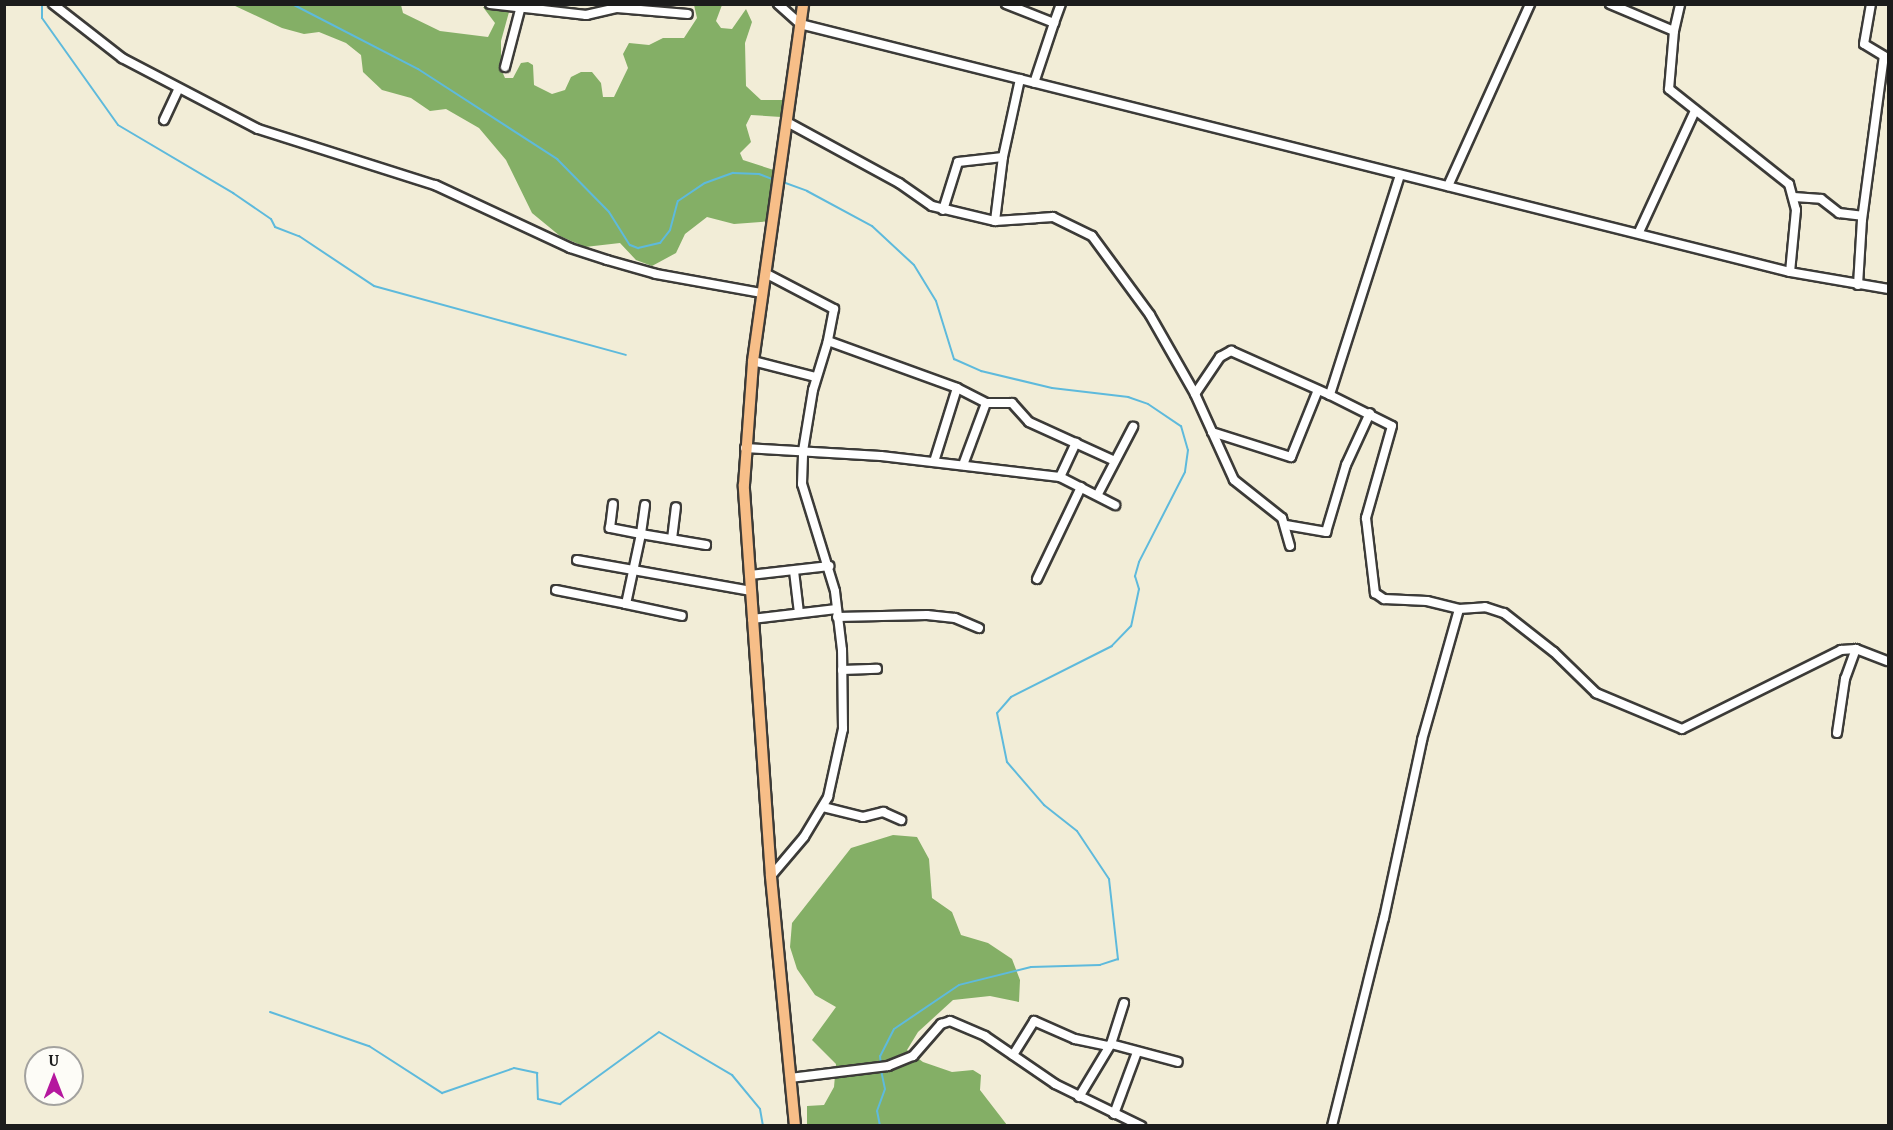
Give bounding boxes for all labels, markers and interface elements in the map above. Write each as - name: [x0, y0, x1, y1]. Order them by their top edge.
- north arrow: [24, 1046, 84, 1106]
- text: U: [49, 1048, 59, 1072]

